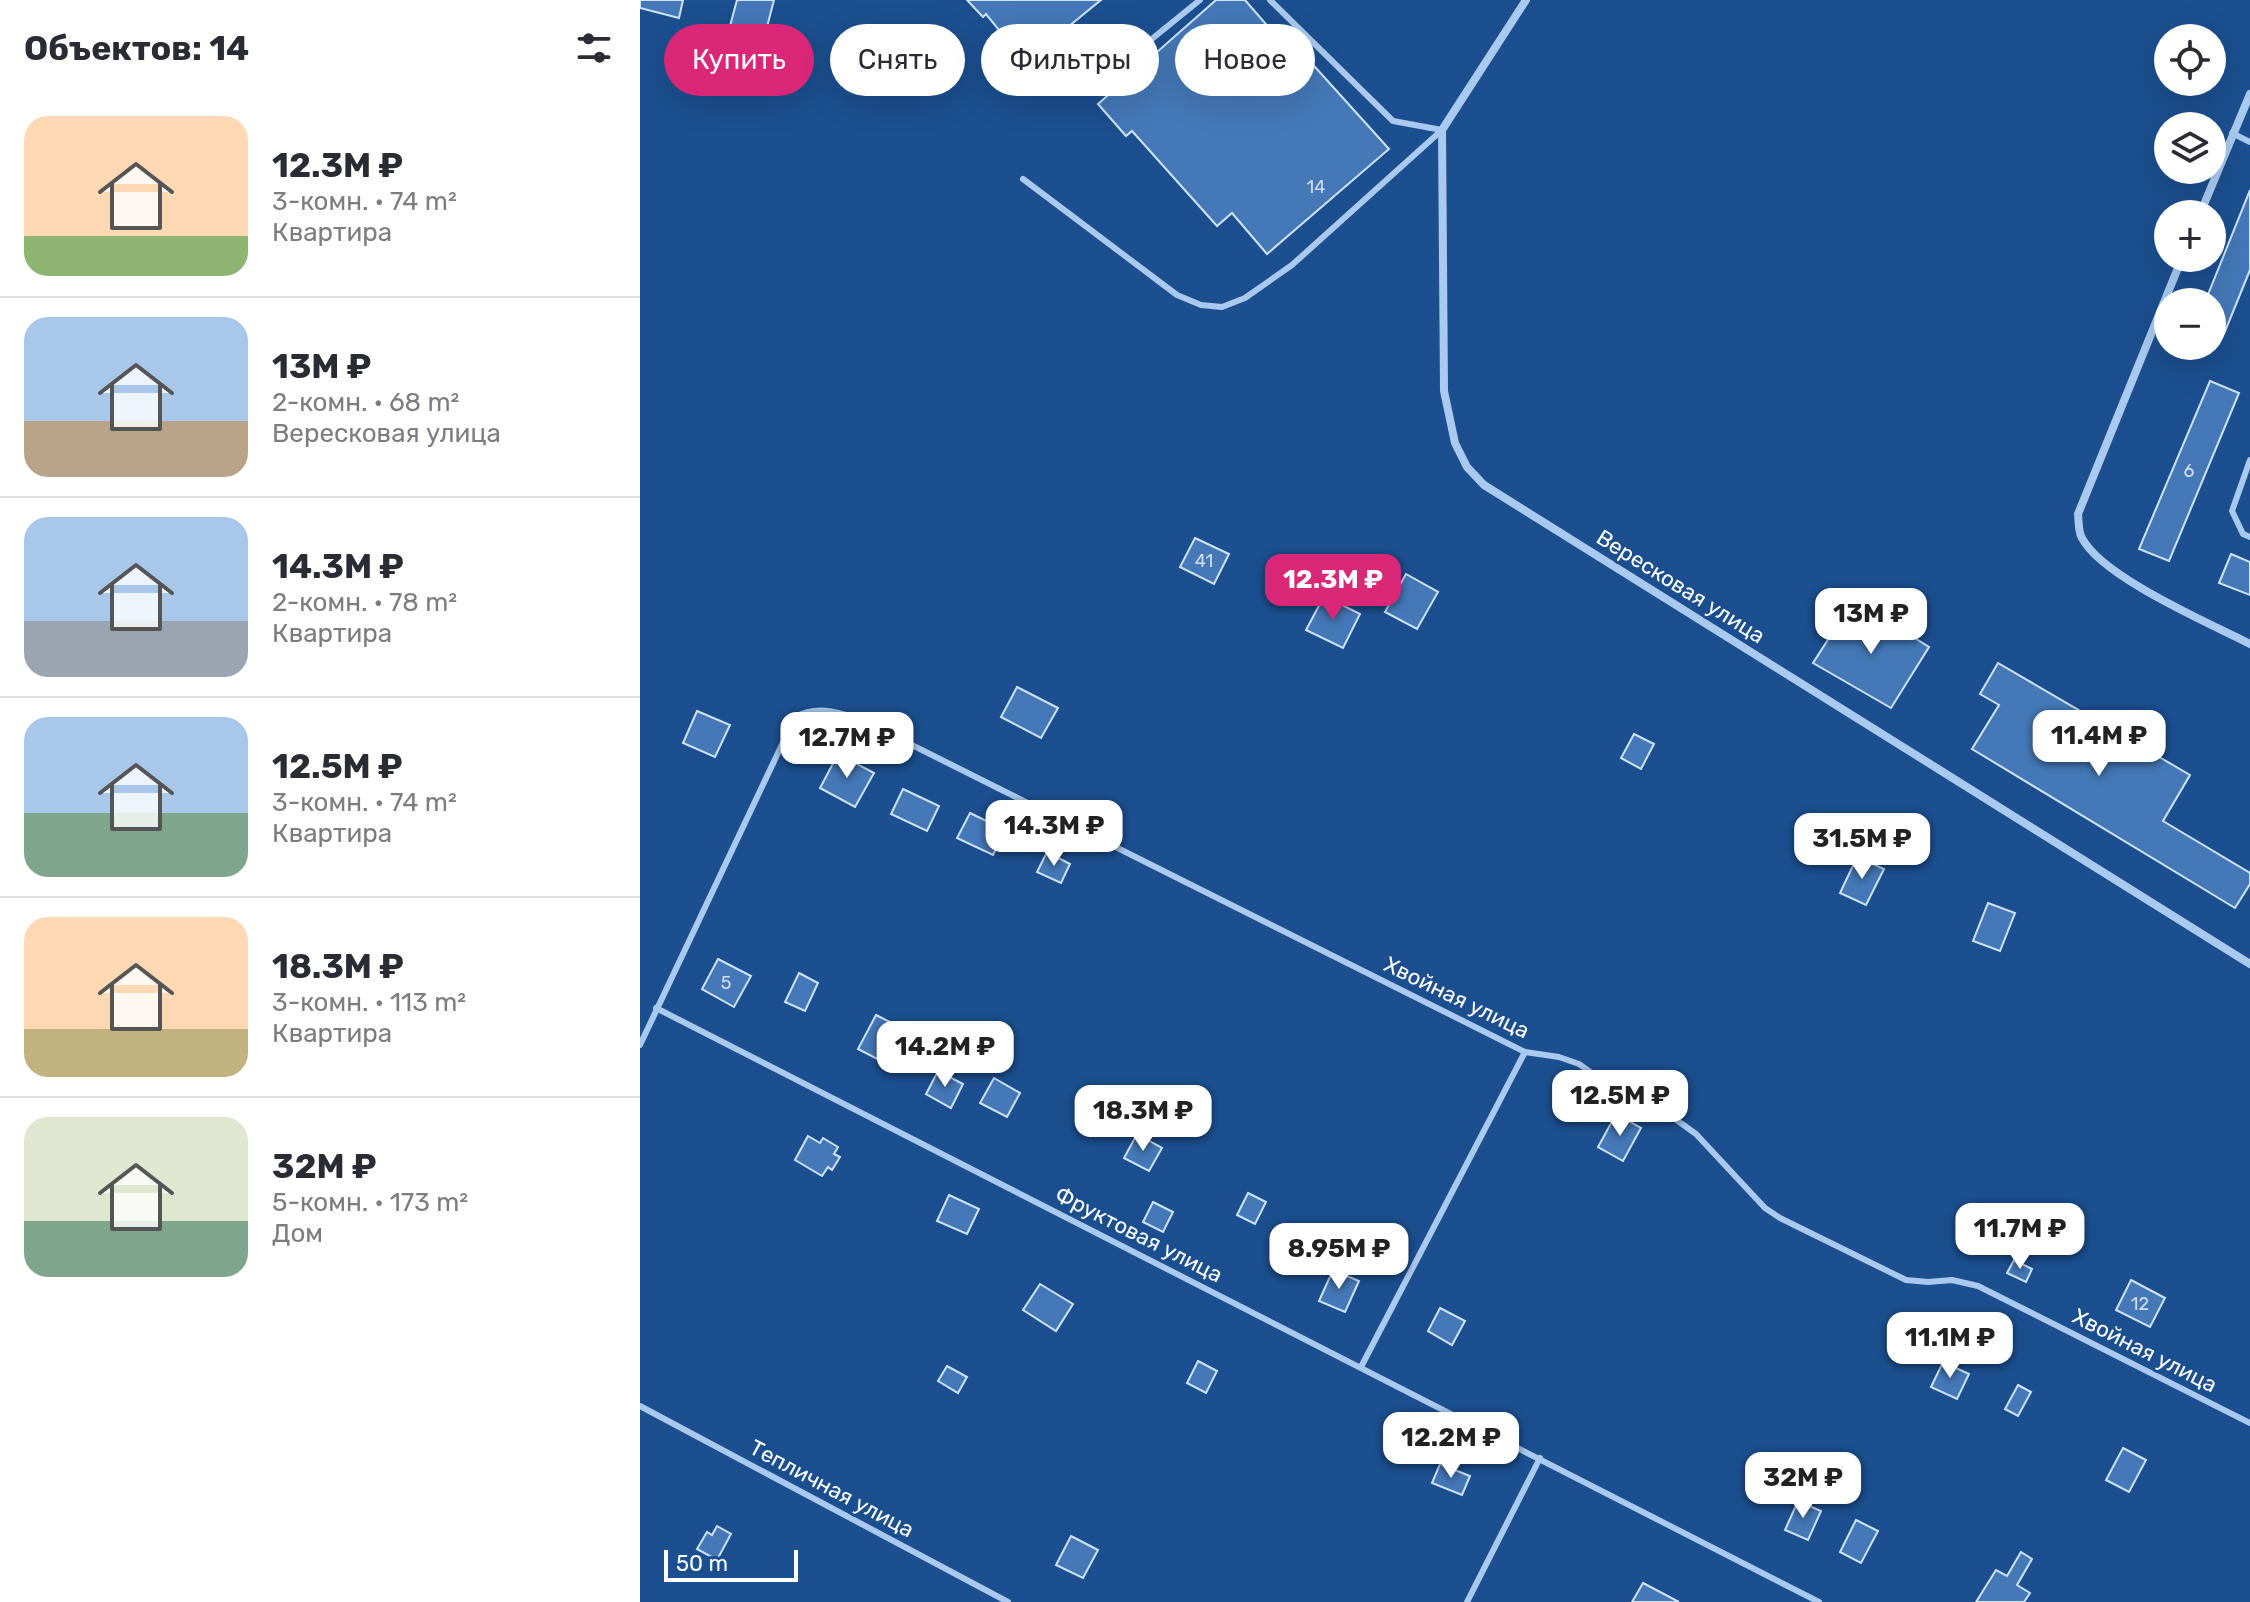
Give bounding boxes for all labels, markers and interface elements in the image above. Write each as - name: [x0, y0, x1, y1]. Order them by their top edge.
- chip: Купить: [664, 24, 814, 96]
- chip: Снять: [830, 24, 965, 96]
- chip: Фильтры: [981, 24, 1159, 96]
- chip: Новое: [1175, 24, 1315, 96]
- map controls: [2154, 24, 2226, 360]
- button: locate: [2154, 24, 2226, 96]
- icon: filters: [572, 26, 616, 70]
- text: Объектов: 14: [24, 28, 249, 69]
- button: layers: [2154, 112, 2226, 184]
- text: 12.3M ₽: [272, 145, 403, 186]
- icon: home: [88, 148, 184, 244]
- house number: 14: [1307, 176, 1325, 198]
- text: 3-комн. · 74 m²: [272, 186, 457, 217]
- button: +: [2154, 200, 2226, 272]
- text: Квартира: [272, 217, 392, 248]
- button: −: [2154, 288, 2226, 360]
- text: 13M ₽: [272, 346, 371, 387]
- icon: home: [88, 349, 184, 445]
- text: 2-комн. · 68 m²: [272, 387, 459, 418]
- text: Вересковая улица: [272, 418, 501, 449]
- house number: 6: [2184, 460, 2195, 482]
- street label: Вересковая улица: [1591, 524, 1770, 649]
- text: 14.3M ₽: [272, 546, 404, 587]
- icon: home: [88, 549, 184, 645]
- house number: 41: [1195, 550, 1213, 572]
- pin: 12.3M ₽: [1259, 554, 1407, 622]
- text: 12.3M ₽: [1283, 564, 1383, 595]
- text: 2-комн. · 78 m²: [272, 587, 457, 618]
- pin: 13M ₽: [1815, 588, 1927, 656]
- text: 13M ₽: [1833, 598, 1909, 629]
- text: Квартира: [272, 618, 392, 649]
- pin: 11.4M ₽: [2025, 710, 2173, 778]
- pin: 12.7M ₽: [773, 712, 921, 780]
- text: 11.4M ₽: [2051, 720, 2147, 751]
- text: 12.7M ₽: [798, 722, 896, 753]
- text: 12.5M ₽: [272, 746, 403, 787]
- icon: home: [88, 749, 184, 845]
- text: 3-комн. · 74 m²: [272, 787, 457, 818]
- pin: 14.3M ₽: [980, 800, 1128, 868]
- text: 14.3M ₽: [1004, 810, 1104, 841]
- pin: 31.5M ₽: [1788, 813, 1936, 881]
- text: Квартира: [272, 818, 392, 849]
- text: 31.5M ₽: [1812, 823, 1912, 854]
- text: 18.3M ₽: [272, 946, 404, 987]
- icon: home: [88, 949, 184, 1045]
- street label: Хвойная улица: [1380, 951, 1534, 1044]
- house number: 5: [721, 972, 731, 994]
- text: 3-комн. · 113 m²: [272, 987, 466, 1018]
- text: Квартира: [272, 1018, 392, 1049]
- pin: 14.2M ₽: [871, 1021, 1019, 1089]
- text: 14.2M ₽: [895, 1031, 995, 1062]
- pin: 12.5M ₽: [1546, 1070, 1694, 1138]
- text: 12.5M ₽: [1570, 1080, 1670, 1111]
- pin: 18.3M ₽: [1069, 1085, 1217, 1153]
- text: 18.3M ₽: [1093, 1095, 1193, 1126]
- text: 32M ₽: [272, 1146, 376, 1187]
- icon: home: [88, 1149, 184, 1245]
- street label: Фруктовая улица: [1050, 1181, 1227, 1288]
- text: 5-комн. · 173 m²: [272, 1187, 468, 1218]
- pin: 11.7M ₽: [1946, 1203, 2094, 1271]
- text: 11.7M ₽: [1973, 1213, 2067, 1244]
- text: Дом: [272, 1218, 323, 1249]
- pin: 8.95M ₽: [1265, 1223, 1413, 1291]
- text: 8.95M ₽: [1287, 1233, 1391, 1264]
- house number: 12: [2131, 1293, 2149, 1315]
- street label: Хвойная улица: [2068, 1302, 2222, 1398]
- pin: 11.1M ₽: [1876, 1312, 2024, 1380]
- text: 11.1M ₽: [1905, 1322, 1995, 1353]
- pin: 12.2M ₽: [1377, 1412, 1525, 1480]
- text: 12.2M ₽: [1401, 1422, 1501, 1453]
- street label: Тепличная улица: [745, 1434, 919, 1543]
- pin: 32M ₽: [1747, 1452, 1859, 1520]
- text: 32M ₽: [1763, 1462, 1843, 1493]
- scale bar: [664, 1546, 798, 1582]
- text: 50 m: [676, 1550, 728, 1577]

